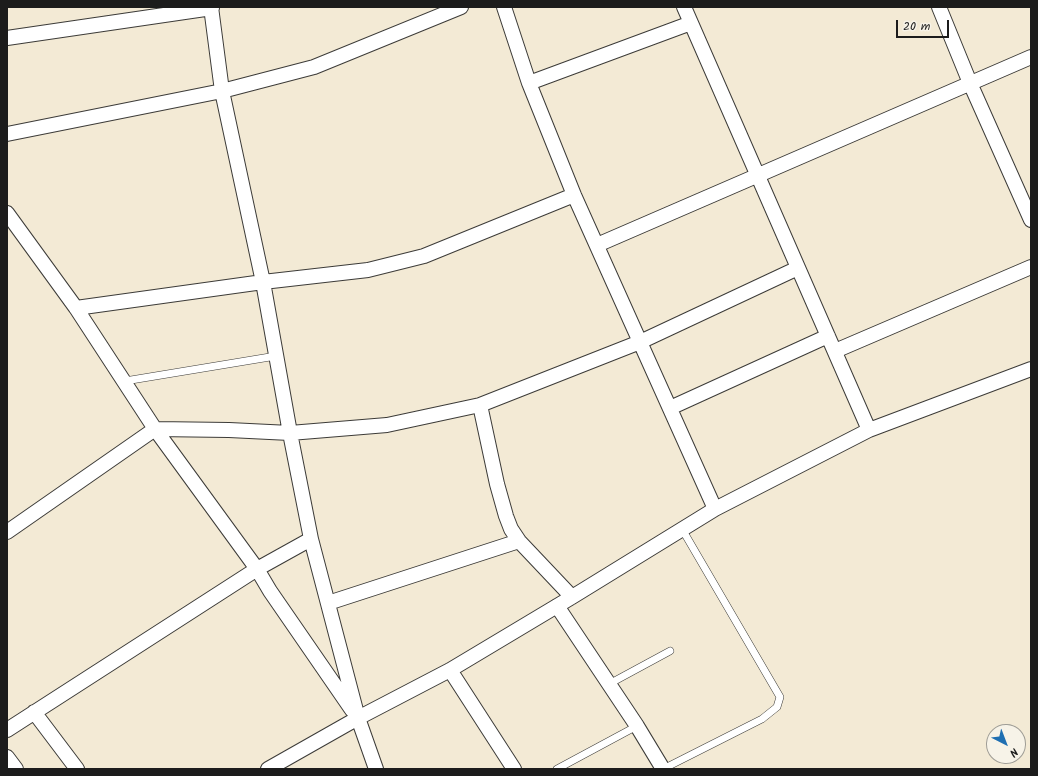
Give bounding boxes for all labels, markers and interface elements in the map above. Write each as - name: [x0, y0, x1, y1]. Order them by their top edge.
- scale bar: [898, 12, 951, 38]
- text: 20 m: [903, 17, 930, 36]
- north arrow: [986, 724, 1026, 764]
- text: N: [1005, 743, 1022, 761]

